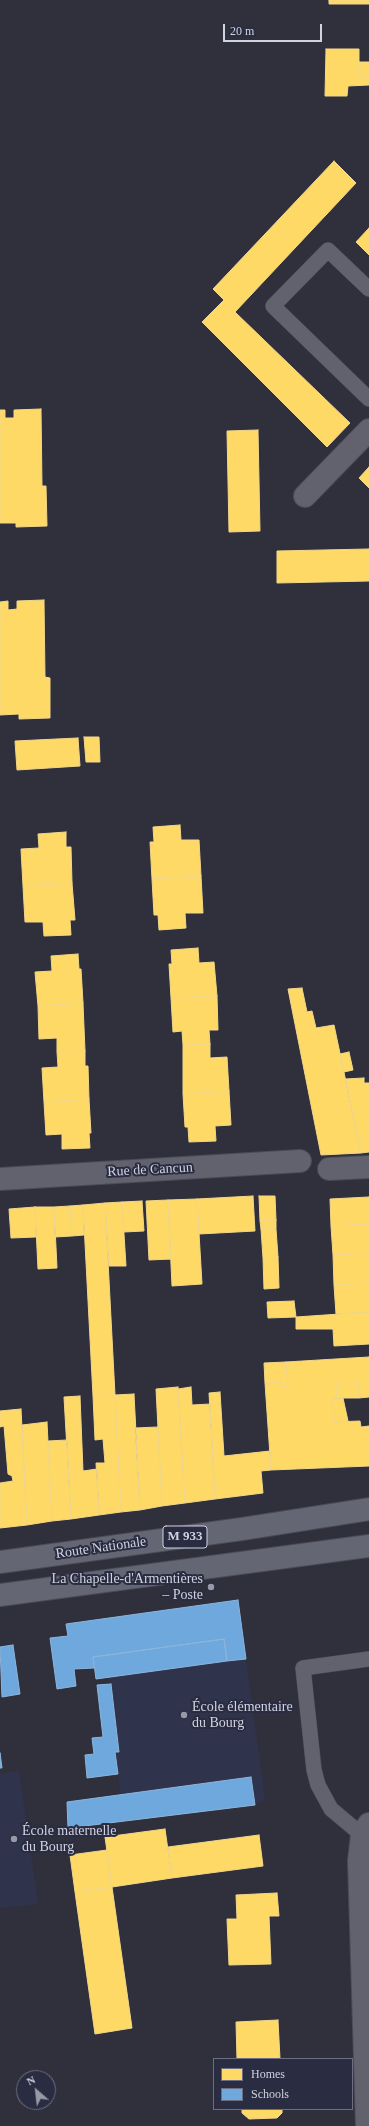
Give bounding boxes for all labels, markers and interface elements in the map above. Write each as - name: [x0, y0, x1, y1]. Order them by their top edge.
- scale bar: [225, 16, 324, 42]
- text: 20 m: [230, 24, 254, 38]
- street label: Rue de Cancun: [107, 1159, 193, 1181]
- road number: M 933: [163, 1526, 207, 1548]
- street label: Route Nationale: [55, 1533, 147, 1563]
- place label: La Chapelle-d'Armentières – Poste: [52, 1571, 203, 1604]
- marker: La Chapelle-d'Armentières – Poste: [206, 1582, 216, 1592]
- place label: École élémentaire du Bourg: [192, 1699, 293, 1732]
- marker: École élémentaire du Bourg: [179, 1710, 189, 1720]
- place label: École maternelle du Bourg: [22, 1823, 116, 1856]
- marker: École maternelle du Bourg: [9, 1834, 19, 1844]
- legend: [213, 2058, 353, 2110]
- text: Homes: [251, 2067, 285, 2081]
- north arrow: [16, 2070, 56, 2110]
- text: N: [25, 2073, 37, 2087]
- text: Schools: [251, 2087, 289, 2101]

